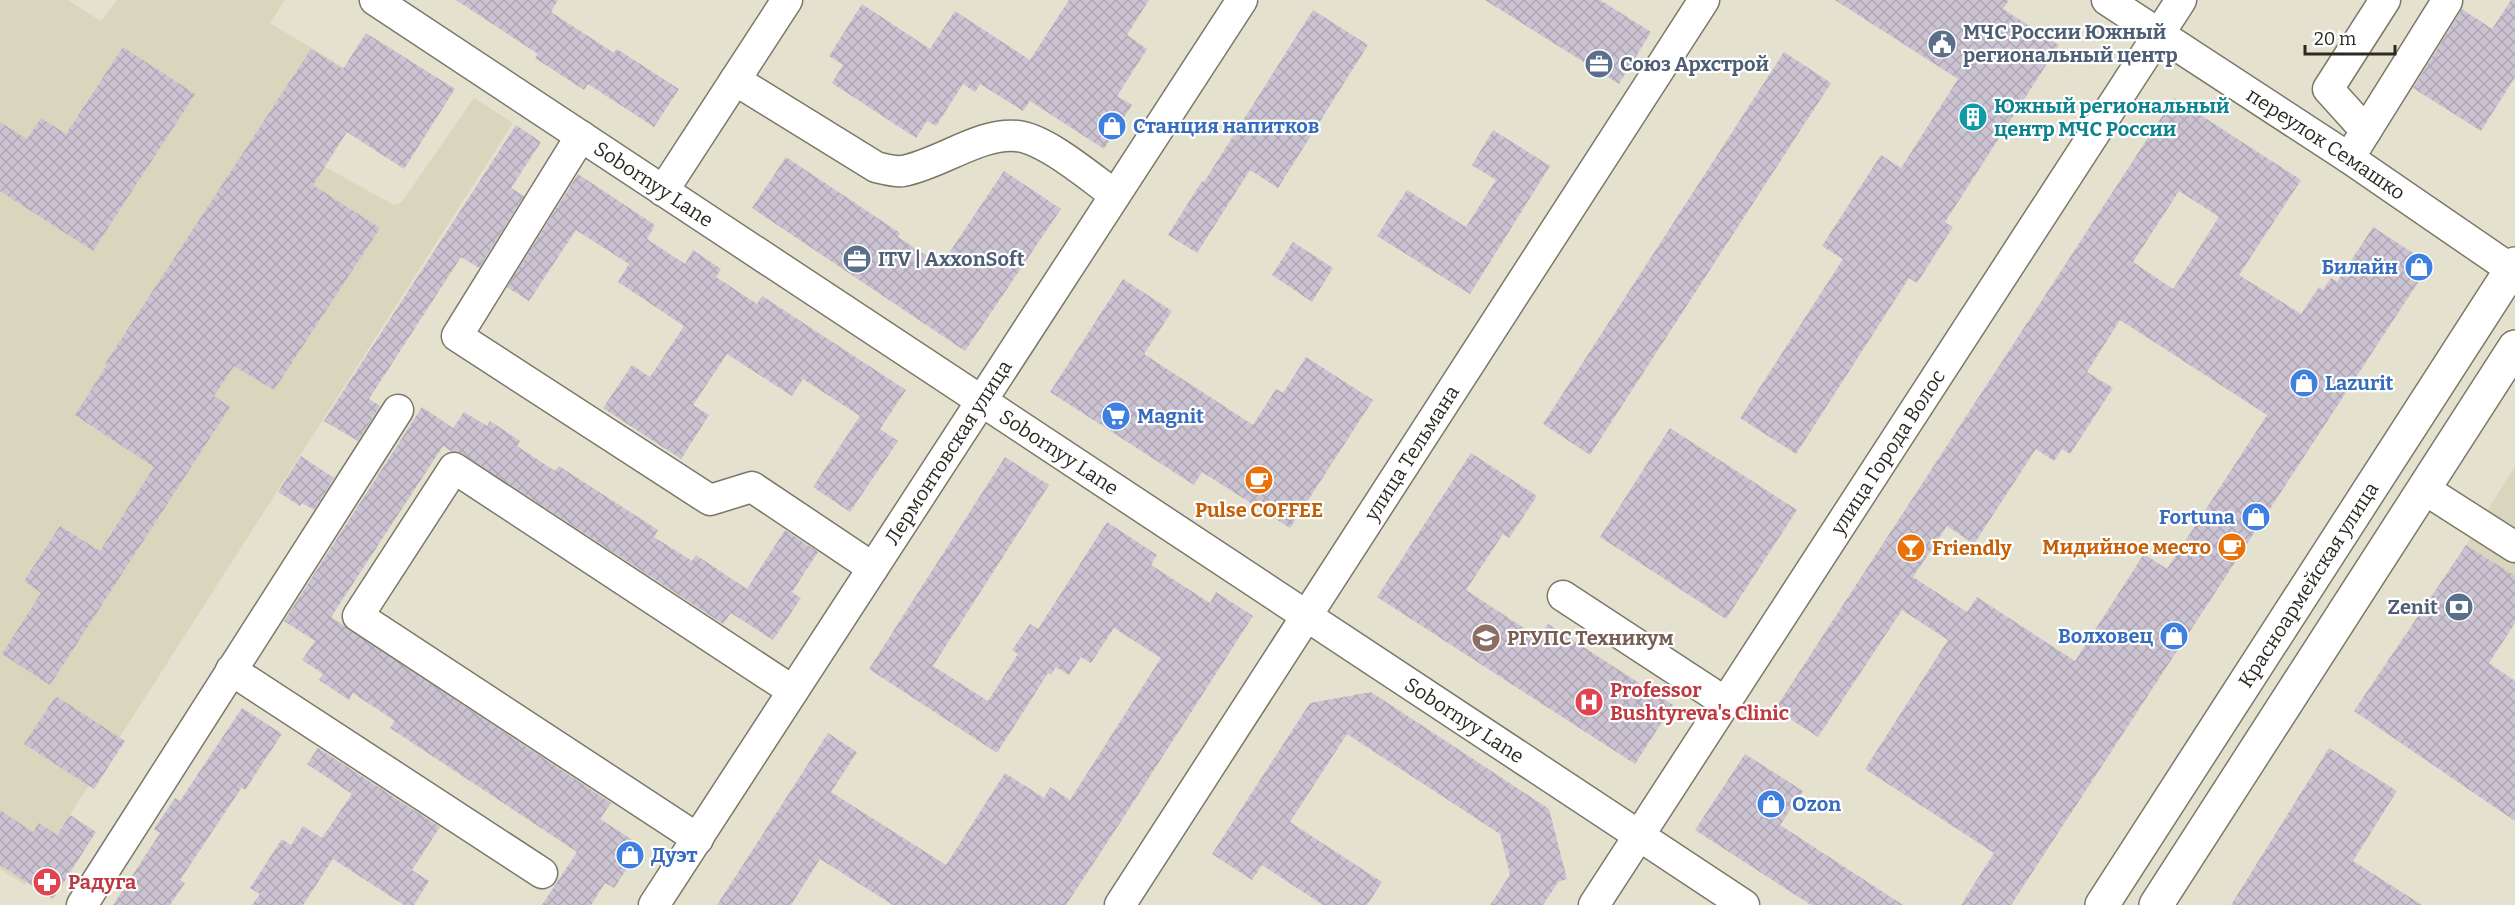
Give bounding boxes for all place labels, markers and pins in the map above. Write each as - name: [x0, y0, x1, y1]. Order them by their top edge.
- place label: МЧС России Южный региональный центр: [1963, 20, 2178, 67]
- public building icon: МЧС России Южный региональный центр: [1926, 28, 1958, 60]
- office icon: Союз Архстрой: [1583, 48, 1615, 80]
- place label: Союз Архстрой: [1620, 52, 1769, 76]
- place label: Южный региональный центр МЧС России: [1994, 94, 2230, 141]
- building icon: Южный региональный центр МЧС России: [1957, 101, 1989, 133]
- shop icon: Станция напитков: [1096, 110, 1128, 142]
- place label: Станция напитков: [1133, 114, 1319, 138]
- office icon: ITV | AxxonSoft: [841, 243, 873, 275]
- place label: ITV | AxxonSoft: [878, 247, 1025, 271]
- shop icon: Билайн: [2403, 251, 2435, 283]
- place label: Билайн: [2321, 255, 2398, 279]
- shop icon: Lazurit: [2288, 367, 2320, 399]
- place label: Lazurit: [2325, 371, 2394, 395]
- supermarket icon: Magnit: [1100, 400, 1132, 432]
- place label: Magnit: [1137, 404, 1204, 428]
- cafe icon: Pulse COFFEE: [1243, 464, 1275, 496]
- place label: Pulse COFFEE: [1195, 498, 1323, 522]
- shop icon: Fortuna: [2240, 501, 2272, 533]
- place label: Fortuna: [2159, 505, 2235, 529]
- cafe icon: Мидийное место: [2216, 531, 2248, 563]
- bar icon: Friendly: [1895, 532, 1927, 564]
- place label: Мидийное место: [2042, 535, 2211, 559]
- place label: Friendly: [1932, 536, 2012, 560]
- bank icon: Zenit: [2443, 591, 2475, 623]
- place label: Zenit: [2388, 595, 2438, 619]
- shop icon: Волховец: [2158, 620, 2190, 652]
- school or university icon: РГУПС Техникум: [1470, 622, 1502, 654]
- place label: Волховец: [2058, 624, 2153, 648]
- place label: РГУПС Техникум: [1507, 626, 1673, 650]
- place label: Professor Bushtyreva's Clinic: [1610, 678, 1789, 725]
- hospital icon: Professor Bushtyreva's Clinic: [1573, 686, 1605, 718]
- shop icon: Ozon: [1755, 788, 1787, 820]
- place label: Ozon: [1792, 792, 1841, 816]
- shop icon: Дуэт: [614, 839, 646, 871]
- place label: Дуэт: [651, 843, 697, 867]
- pharmacy icon: Радуга: [31, 866, 63, 898]
- place label: Радуга: [68, 870, 136, 894]

